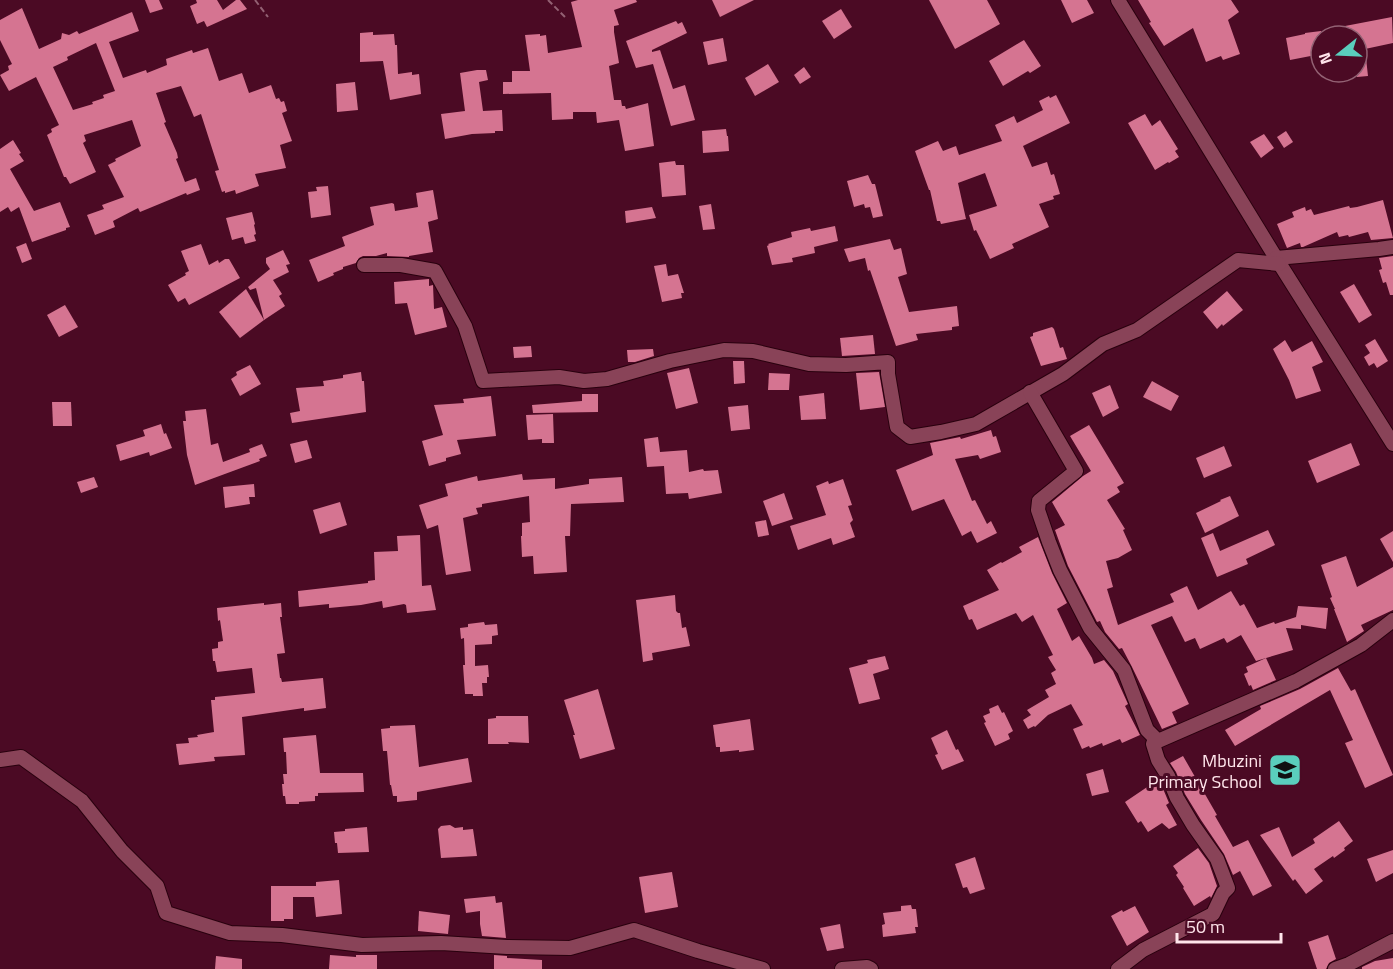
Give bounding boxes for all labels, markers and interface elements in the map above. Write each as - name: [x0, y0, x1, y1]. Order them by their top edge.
- north arrow: [1309, 24, 1369, 84]
- text: N: [1312, 50, 1338, 68]
- place label: Mbuzini Primary School: [1148, 747, 1262, 795]
- school or university icon: Mbuzini Primary School: [1267, 752, 1303, 788]
- scale bar: [1177, 906, 1280, 944]
- text: 50 m: [1186, 913, 1225, 940]

